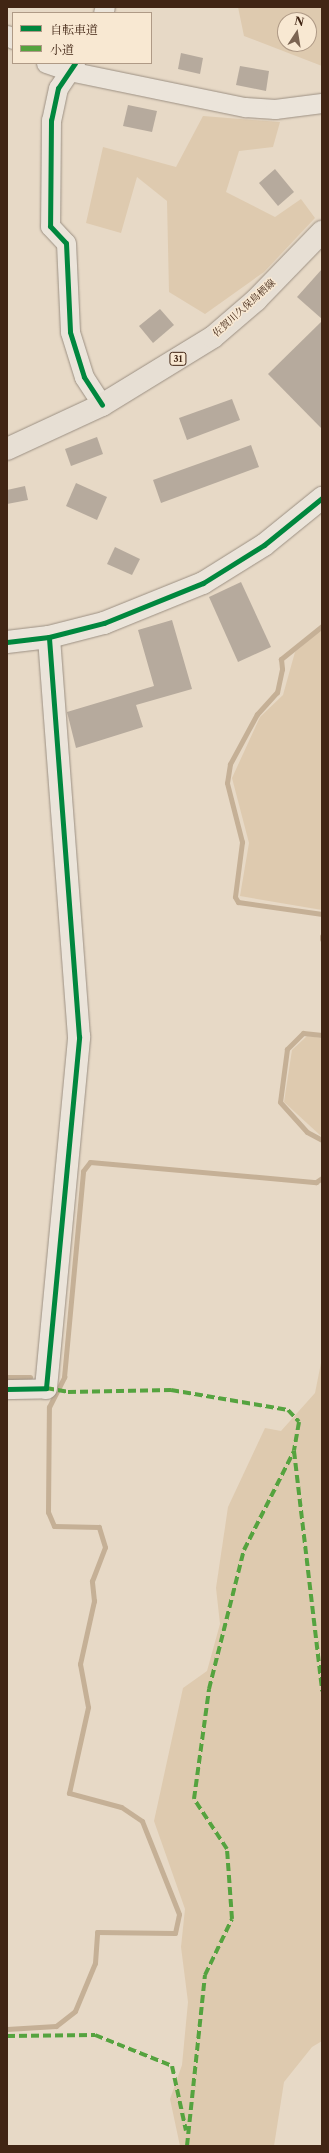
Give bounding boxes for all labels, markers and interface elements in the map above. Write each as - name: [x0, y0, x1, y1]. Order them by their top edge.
- legend: [12, 12, 152, 64]
- north arrow: [277, 12, 317, 52]
- text: N: [293, 13, 305, 29]
- text: 自転車道: [50, 22, 98, 37]
- text: 小道: [50, 42, 74, 57]
- street label: 佐賀川久保鳥栖線: [210, 277, 278, 339]
- road number: 31: [169, 352, 187, 366]

